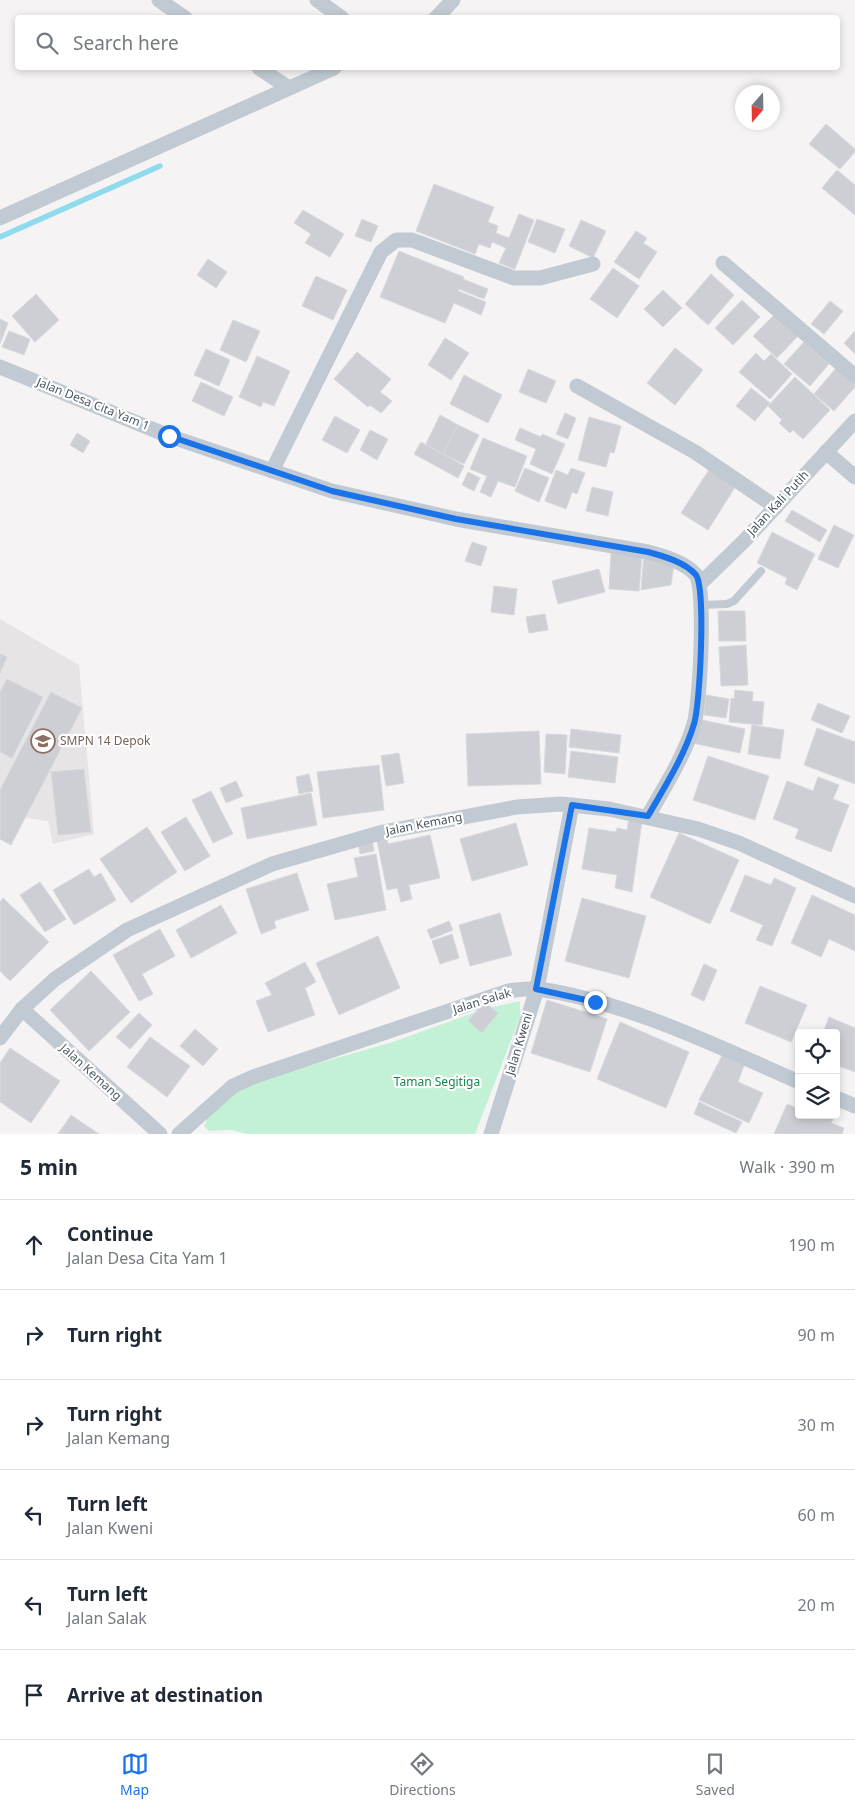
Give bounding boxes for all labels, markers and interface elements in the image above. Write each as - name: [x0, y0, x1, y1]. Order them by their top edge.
- search box: [15, 15, 840, 70]
- icon: search: [33, 29, 61, 57]
- text: Search here: [73, 30, 179, 56]
- north arrow: [735, 85, 780, 130]
- street label: Jalan Desa Cita Yam 1: [33, 373, 152, 434]
- route start: [158, 425, 181, 448]
- street label: Jalan Kali Putih: [742, 466, 812, 540]
- school or university icon: SMPN 14 Depok: [30, 728, 56, 754]
- place label: SMPN 14 Depok: [60, 732, 151, 749]
- street label: Jalan Kemang: [383, 808, 463, 839]
- street label: Jalan Salak: [450, 983, 514, 1018]
- route end: [584, 991, 607, 1014]
- street label: Jalan Kweni: [501, 1011, 536, 1078]
- map controls: [795, 1029, 840, 1119]
- button: locate: [795, 1029, 840, 1074]
- street label: Jalan Kemang: [56, 1039, 126, 1104]
- park label: Taman Segitiga: [394, 1073, 480, 1090]
- button: layers: [795, 1074, 840, 1119]
- text: 5 min: [20, 1153, 78, 1181]
- text: Walk · 390 m: [740, 1156, 835, 1178]
- text: Continue: [67, 1221, 153, 1247]
- icon: ahead: [20, 1231, 48, 1259]
- text: 190 m: [788, 1234, 835, 1256]
- text: Jalan Desa Cita Yam 1: [67, 1247, 228, 1269]
- icon: right: [20, 1321, 48, 1349]
- text: Turn right: [67, 1322, 162, 1348]
- text: 90 m: [798, 1324, 835, 1346]
- text: Turn right: [67, 1401, 162, 1427]
- icon: right: [20, 1411, 48, 1439]
- text: 30 m: [798, 1414, 835, 1436]
- text: Jalan Kemang: [67, 1427, 170, 1449]
- text: Turn left: [67, 1491, 148, 1517]
- icon: left: [20, 1501, 48, 1529]
- text: 60 m: [798, 1504, 835, 1526]
- text: Jalan Kweni: [67, 1517, 153, 1539]
- text: Turn left: [67, 1581, 148, 1607]
- icon: left: [20, 1591, 48, 1619]
- text: 20 m: [798, 1594, 835, 1616]
- text: Jalan Salak: [67, 1607, 147, 1629]
- icon: arrive: [20, 1681, 48, 1709]
- text: Arrive at destination: [67, 1682, 263, 1708]
- tab: Map: [120, 1750, 149, 1799]
- tab: Directions: [389, 1750, 456, 1799]
- tab: Saved: [696, 1750, 735, 1799]

